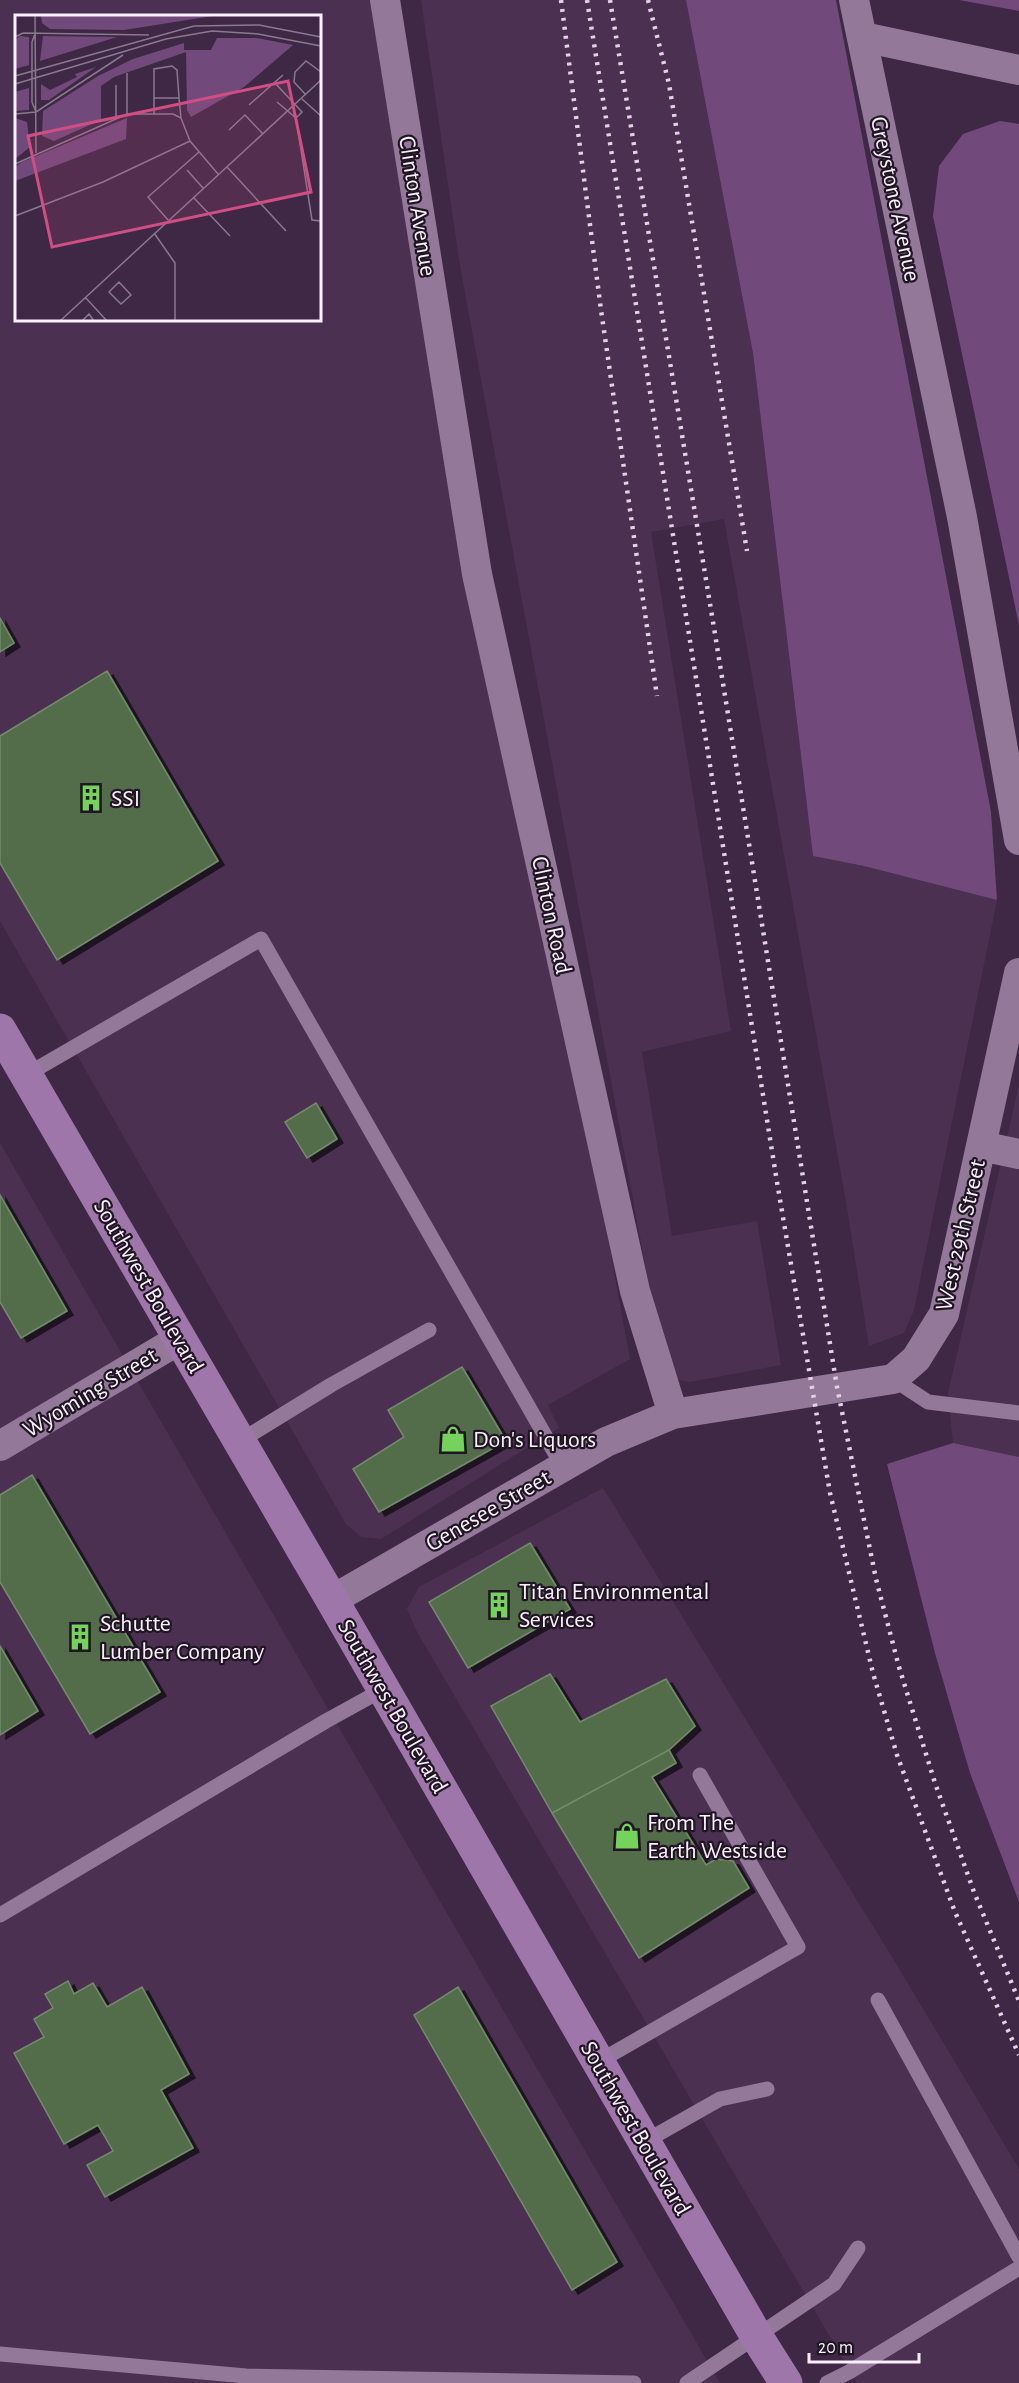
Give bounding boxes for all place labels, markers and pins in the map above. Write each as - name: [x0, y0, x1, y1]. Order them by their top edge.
- building icon: SSI: [76, 783, 106, 813]
- place label: SSI: [111, 787, 140, 811]
- shop icon: Don's Liquors: [438, 1424, 468, 1454]
- place label: Don's Liquors: [473, 1428, 596, 1452]
- place label: Titan Environmental Services: [519, 1580, 709, 1632]
- building icon: Titan Environmental Services: [484, 1590, 514, 1620]
- place label: Schutte Lumber Company: [100, 1612, 264, 1664]
- building icon: Schutte Lumber Company: [65, 1622, 95, 1652]
- place label: From The Earth Westside: [647, 1811, 787, 1863]
- shop icon: From The Earth Westside: [612, 1821, 642, 1851]

